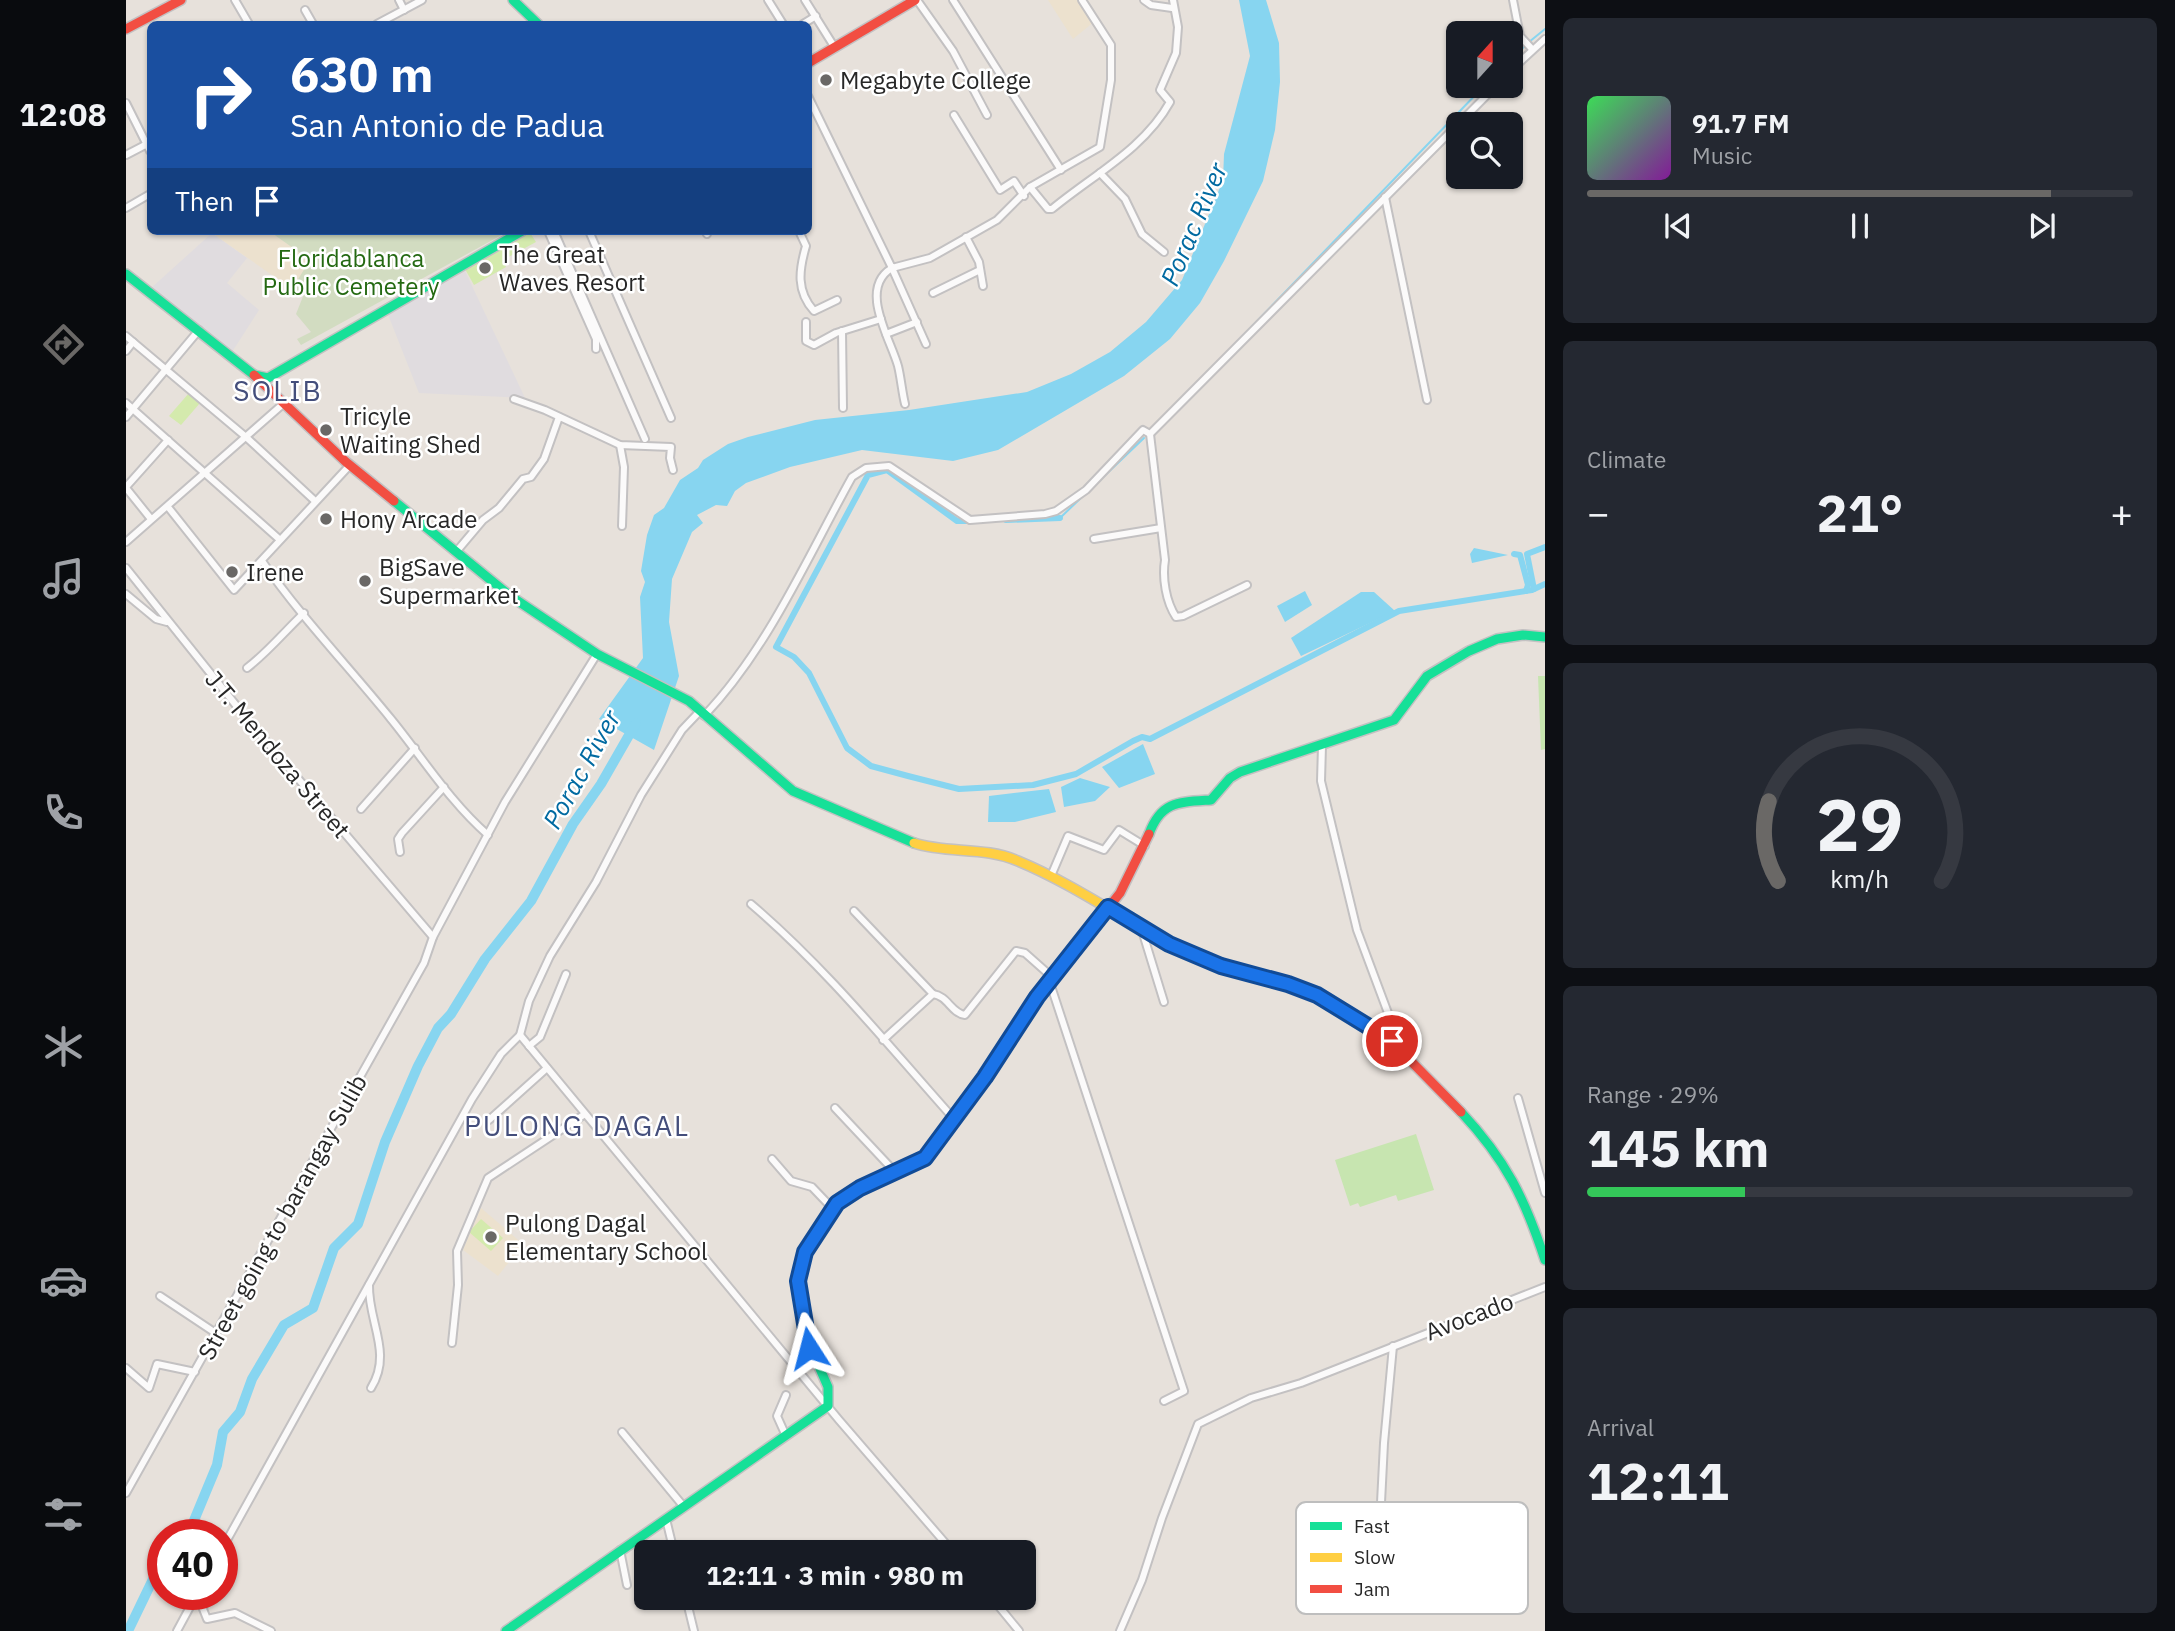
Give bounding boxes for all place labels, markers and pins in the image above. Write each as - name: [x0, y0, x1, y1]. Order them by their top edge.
- place label: Megabyte College: [840, 64, 1031, 96]
- marker: Megabyte College: [818, 72, 834, 88]
- place label: The Great Waves Resort: [499, 238, 646, 298]
- marker: The Great Waves Resort: [477, 260, 493, 276]
- place label: Tricyle Waiting Shed: [340, 400, 481, 460]
- marker: Tricyle Waiting Shed: [318, 422, 334, 438]
- place label: Hony Arcade: [340, 503, 478, 535]
- marker: Hony Arcade: [318, 511, 334, 527]
- place label: BigSave Supermarket: [379, 551, 519, 611]
- place label: Irene: [246, 556, 304, 588]
- marker: Irene: [224, 564, 240, 580]
- marker: BigSave Supermarket: [357, 573, 373, 589]
- pin: [1362, 1011, 1422, 1071]
- place label: Pulong Dagal Elementary School: [505, 1207, 707, 1267]
- marker: Pulong Dagal Elementary School: [483, 1229, 499, 1245]

